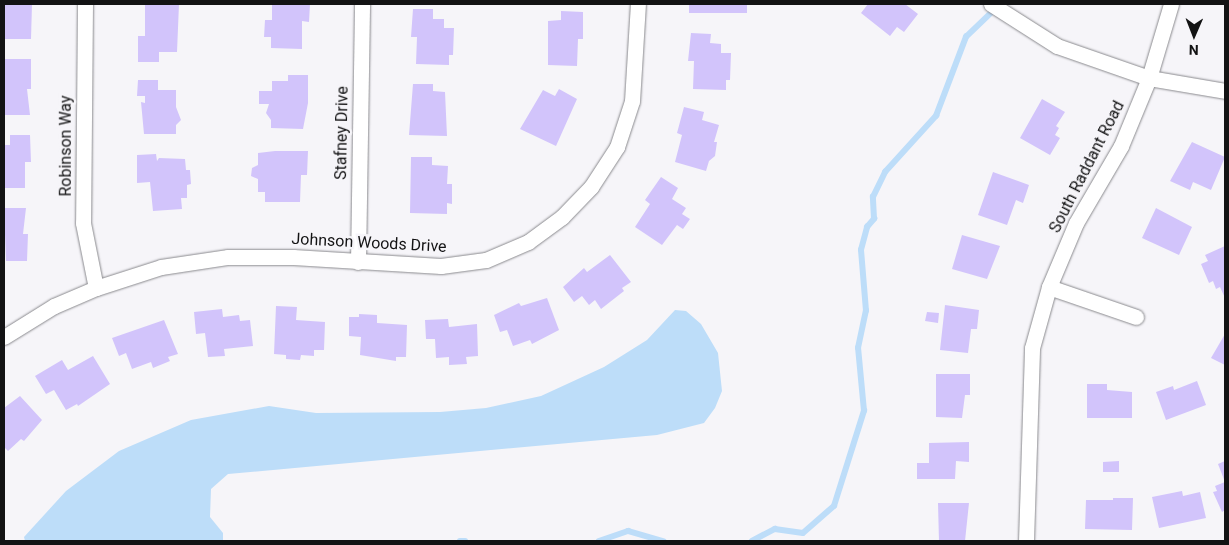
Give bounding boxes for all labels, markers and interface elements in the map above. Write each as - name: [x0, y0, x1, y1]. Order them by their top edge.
- north arrow: [1169, 10, 1219, 60]
- text: N: [1189, 42, 1199, 58]
- street label: Stafney Drive: [332, 86, 352, 180]
- street label: Robinson Way: [56, 96, 76, 196]
- street label: South Raddant Road: [1045, 98, 1129, 236]
- street label: Johnson Woods Drive: [291, 229, 447, 257]

